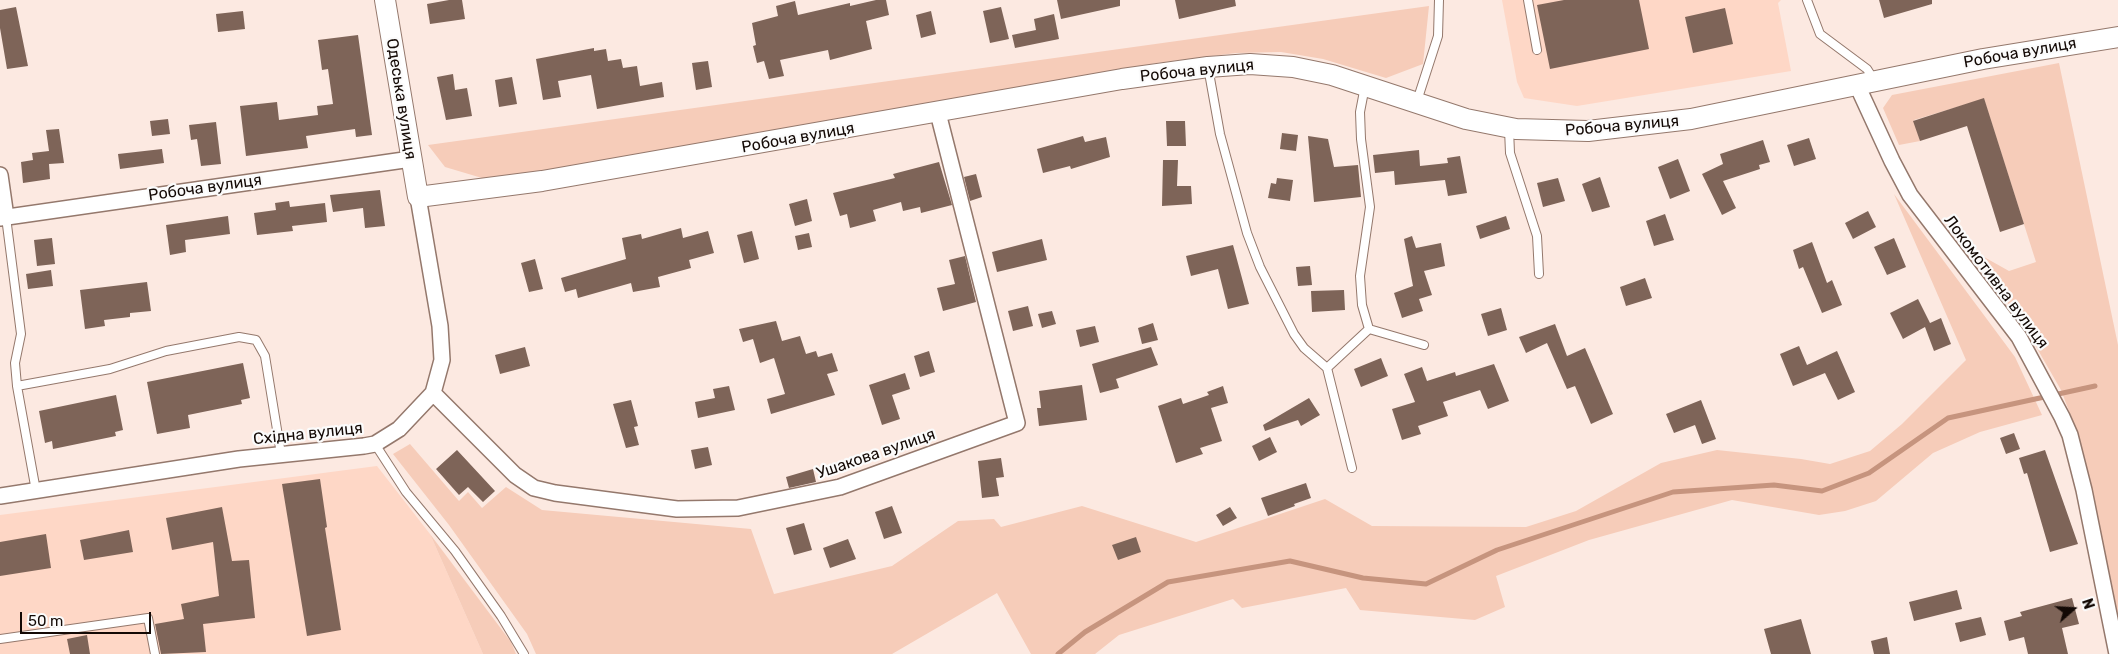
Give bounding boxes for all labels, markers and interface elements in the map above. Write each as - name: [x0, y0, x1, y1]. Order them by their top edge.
- street label: Робоча вулиця: [1962, 34, 2078, 72]
- street label: Одеська вулиця: [382, 37, 420, 161]
- street label: Робоча вулиця: [1139, 55, 1255, 87]
- street label: Робоча вулиця: [1564, 111, 1680, 141]
- street label: Робоча вулиця: [740, 119, 856, 157]
- street label: Робоча вулиця: [147, 171, 263, 205]
- street label: Локомотивна вулиця: [1940, 211, 2052, 353]
- street label: Східна вулиця: [252, 419, 364, 449]
- street label: Ушакова вулиця: [814, 425, 938, 483]
- north arrow: [2048, 584, 2098, 634]
- text: N: [2078, 596, 2097, 611]
- scale bar: [22, 602, 154, 634]
- text: 50 m: [28, 612, 63, 630]

